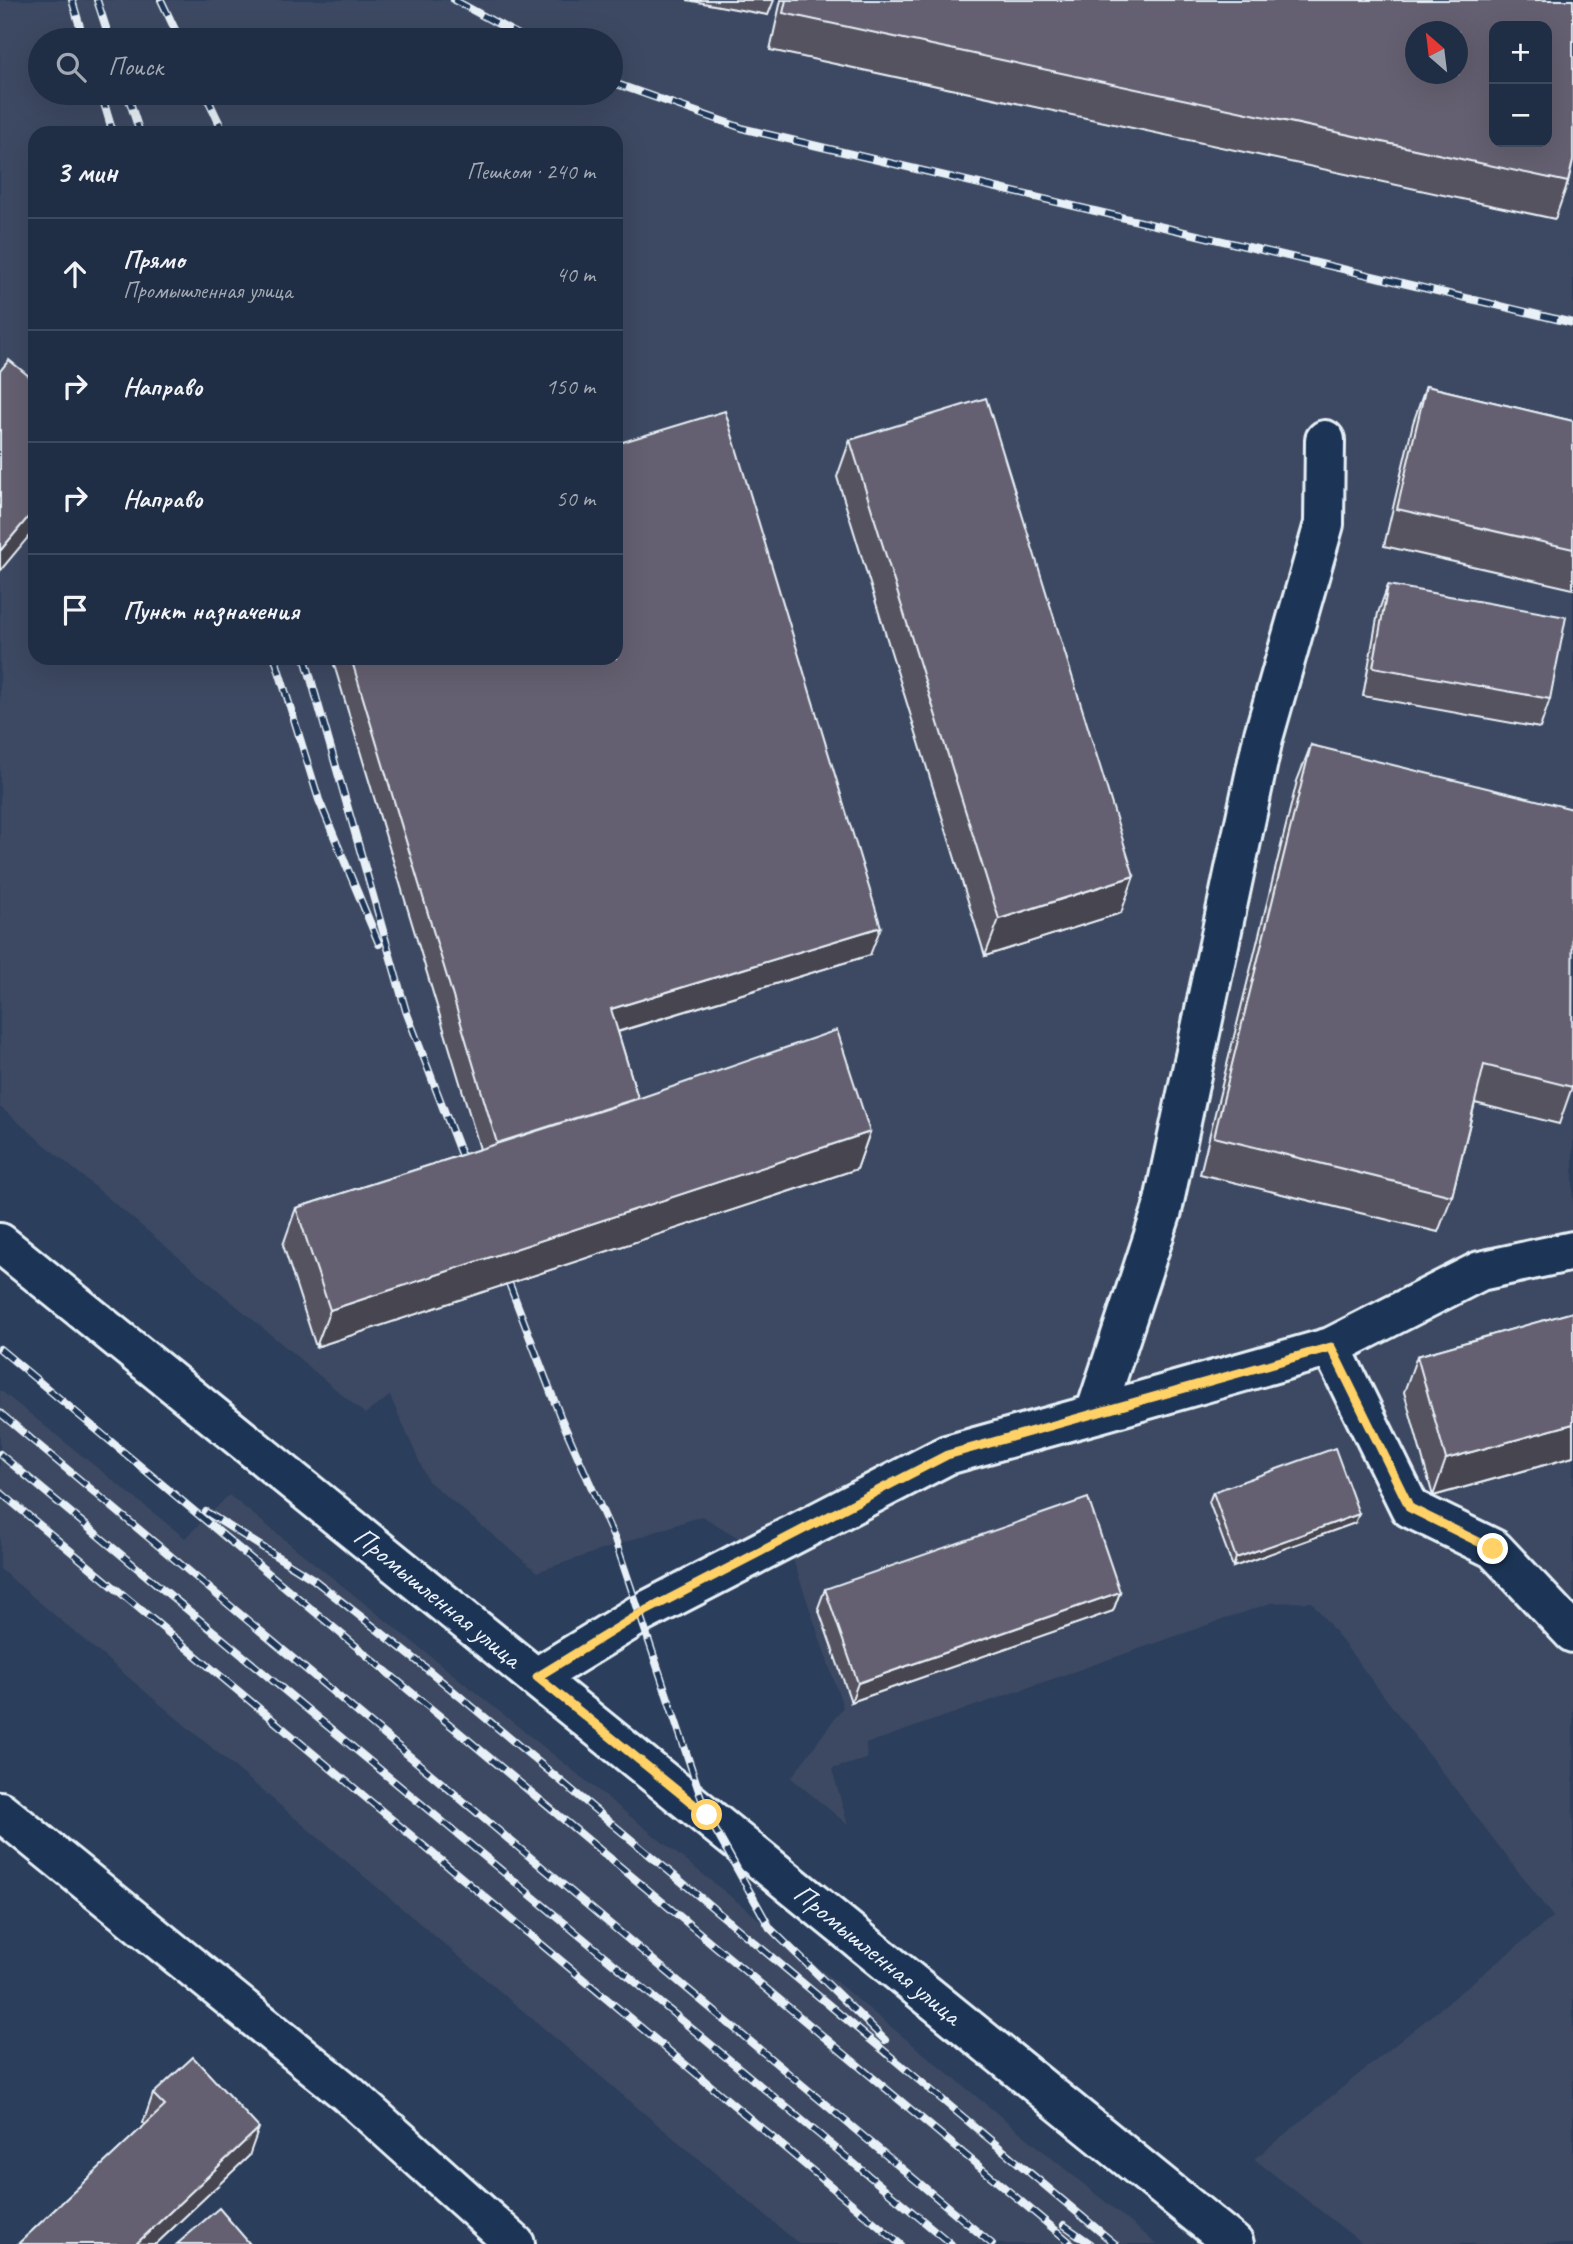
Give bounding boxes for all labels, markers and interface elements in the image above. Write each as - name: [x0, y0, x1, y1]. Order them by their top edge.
- north arrow: [1405, 21, 1468, 84]
- map controls: [1489, 21, 1552, 147]
- button: +: [1489, 21, 1552, 84]
- search box: [28, 28, 623, 105]
- icon: search: [52, 48, 90, 86]
- text: Поиск: [108, 50, 163, 83]
- button: −: [1489, 84, 1552, 147]
- text: 3 мин: [56, 153, 117, 191]
- text: Пешком · 240 m: [467, 157, 595, 186]
- text: Прямо: [123, 243, 185, 276]
- icon: ahead: [56, 255, 94, 293]
- text: 40 m: [556, 260, 595, 289]
- text: Промышленная улица: [123, 276, 292, 305]
- icon: right: [56, 367, 94, 405]
- text: Направо: [123, 370, 202, 403]
- text: 150 m: [546, 372, 595, 401]
- icon: right: [56, 479, 94, 517]
- text: Направо: [123, 482, 202, 515]
- text: 50 m: [556, 484, 595, 513]
- icon: arrive: [56, 591, 94, 629]
- text: Пункт назначения: [123, 594, 299, 627]
- street label: Промышленная улица: [347, 1519, 531, 1677]
- route end: [1477, 1533, 1508, 1564]
- route start: [691, 1799, 722, 1830]
- street label: Промышленная улица: [787, 1876, 971, 2034]

